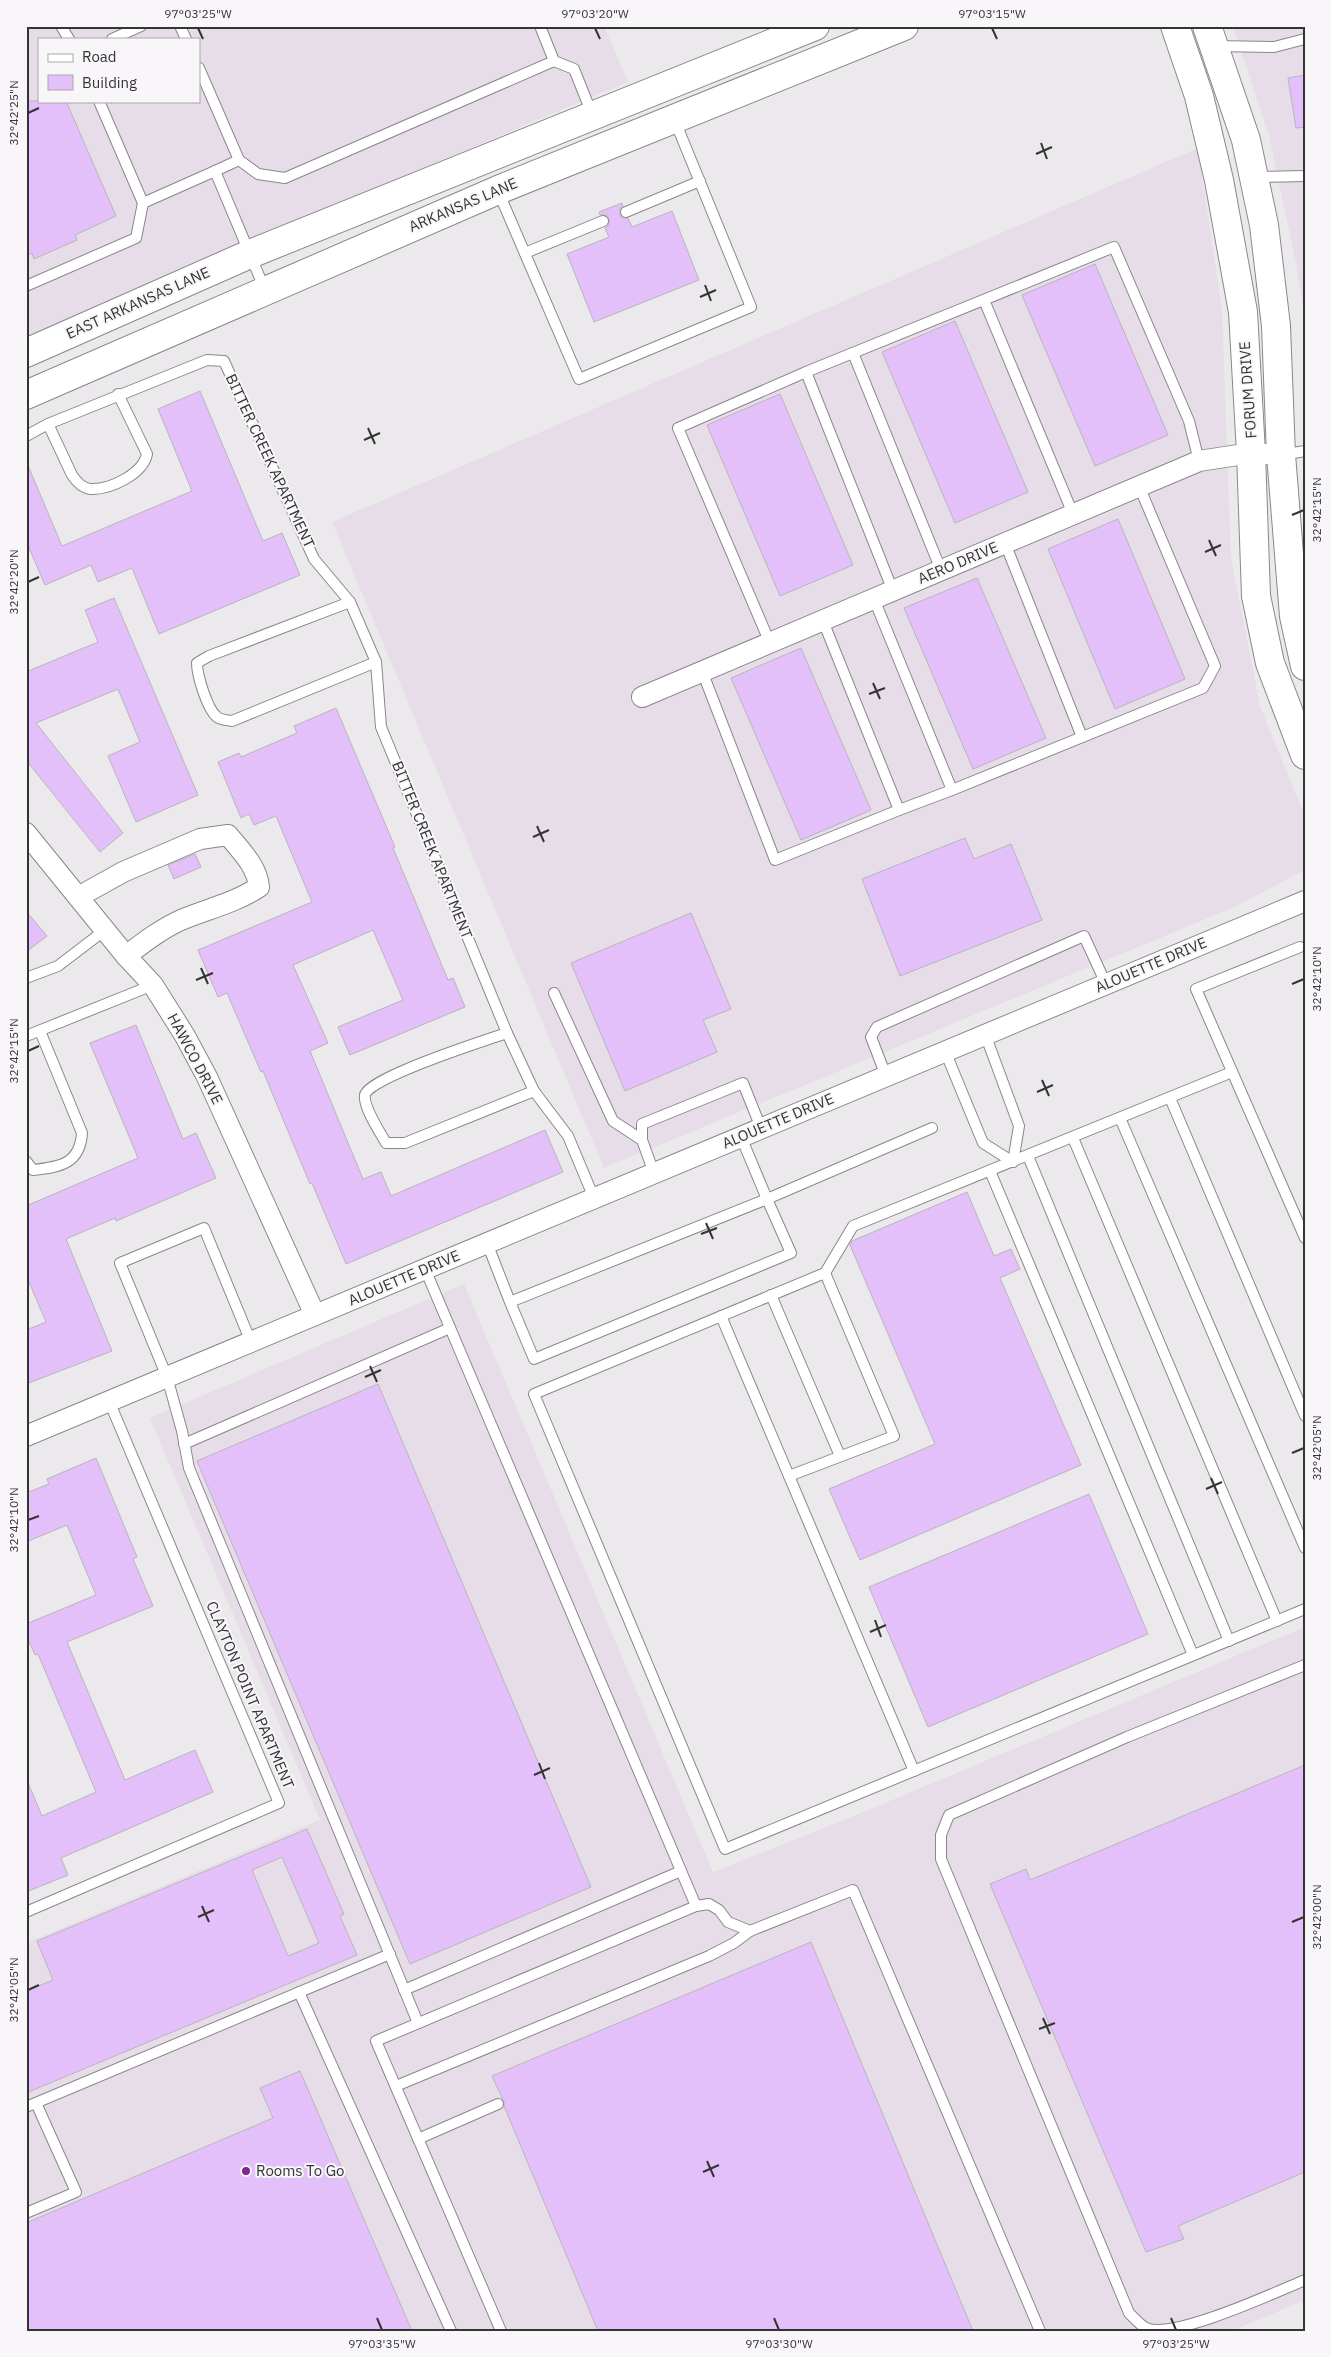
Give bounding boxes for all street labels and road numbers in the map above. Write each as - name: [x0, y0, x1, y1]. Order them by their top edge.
- street label: ARKANSAS LANE: [406, 173, 520, 236]
- street label: EAST ARKANSAS LANE: [63, 262, 213, 343]
- street label: FORUM DRIVE: [1235, 341, 1260, 439]
- street label: BITTER CREEK APARTMENT: [222, 371, 319, 551]
- street label: AERO DRIVE: [915, 537, 1001, 588]
- street label: BITTER CREEK APARTMENT: [388, 758, 477, 942]
- street label: ALOUETTE DRIVE: [1092, 932, 1210, 997]
- street label: HAWCO DRIVE: [163, 1010, 227, 1108]
- street label: ALOUETTE DRIVE: [719, 1088, 837, 1153]
- street label: ALOUETTE DRIVE: [345, 1245, 463, 1310]
- street label: CLAYTON POINT APARTMENT: [202, 1598, 299, 1792]

